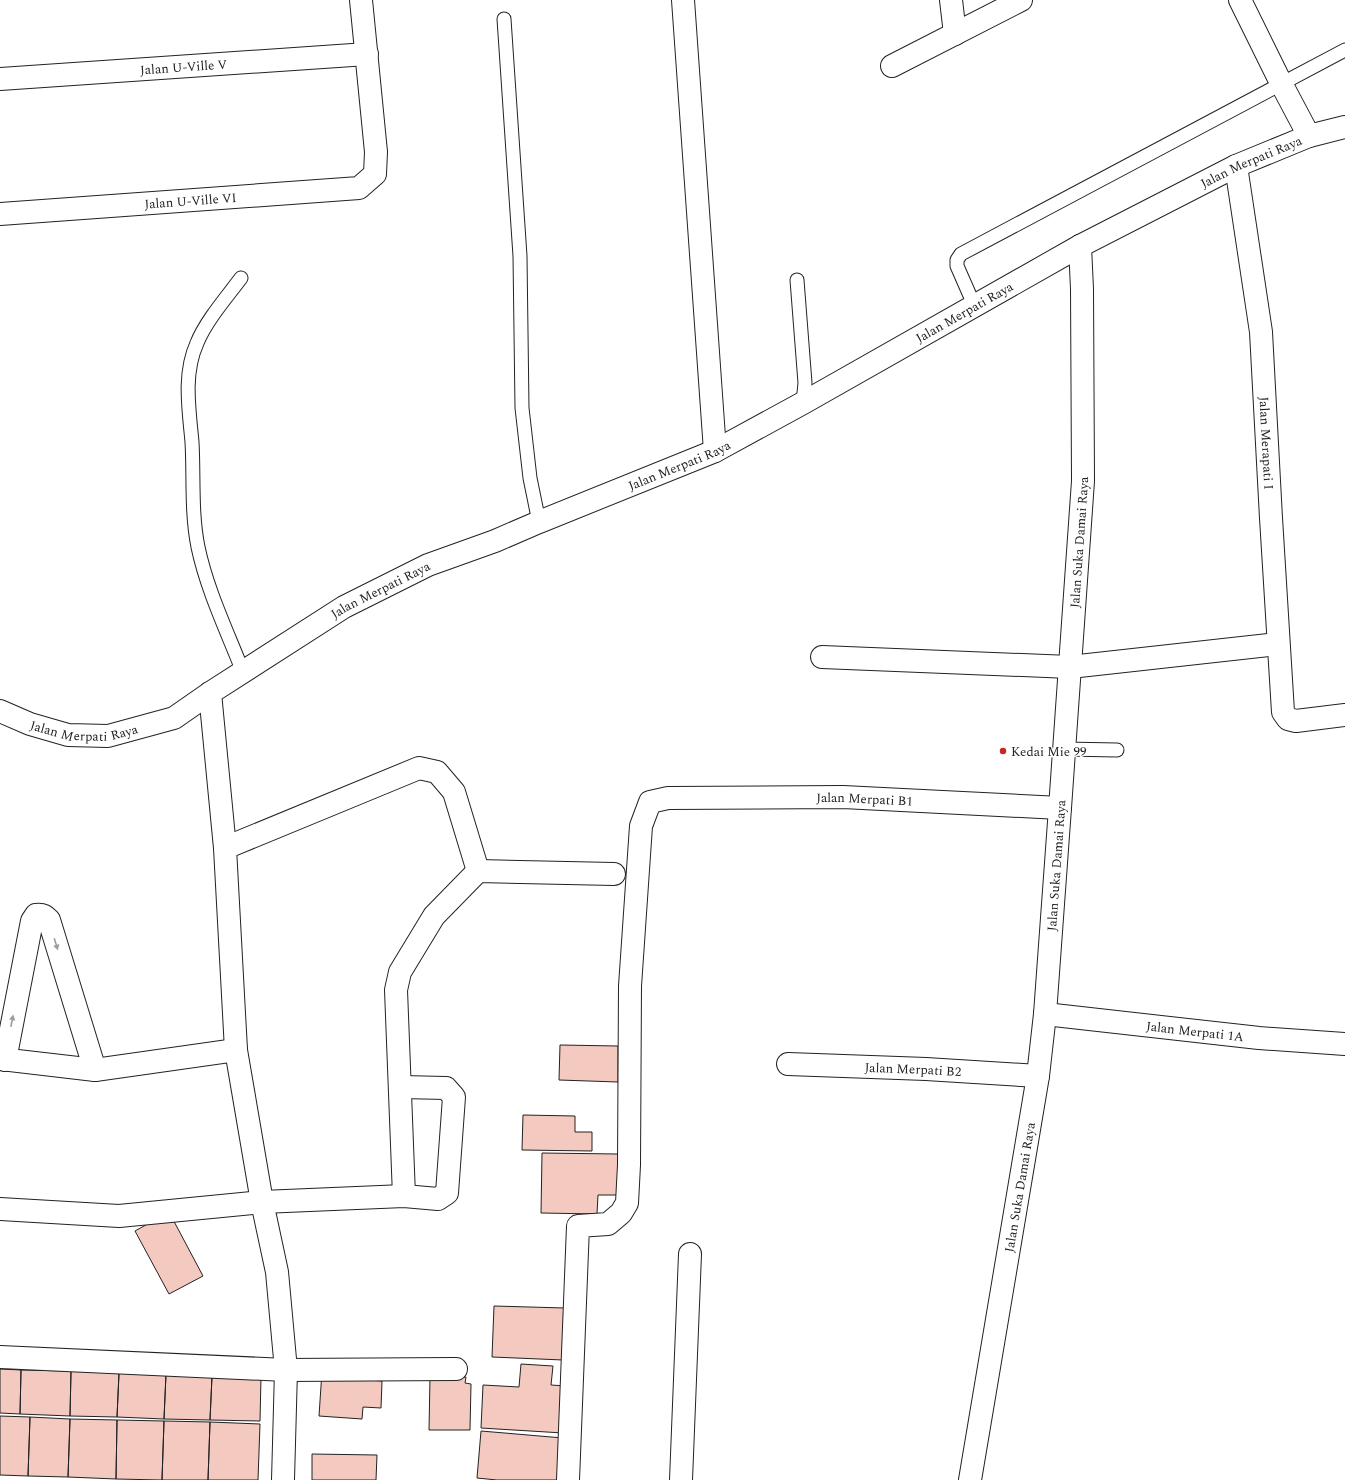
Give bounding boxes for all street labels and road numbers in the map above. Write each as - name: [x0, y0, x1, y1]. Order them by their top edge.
- street label: Jalan U-Ville V: [139, 55, 228, 80]
- street label: Jalan Merpati Raya: [1197, 131, 1306, 194]
- street label: Jalan U-Ville VI: [144, 188, 237, 215]
- street label: Jalan Merpati Raya: [912, 277, 1018, 348]
- street label: Jalan Merapati I: [1253, 396, 1278, 490]
- street label: Jalan Merpati Raya: [625, 435, 735, 496]
- street label: Jalan Suka Damai Raya: [1065, 476, 1094, 609]
- street label: Jalan Merpati Raya: [327, 556, 434, 624]
- street label: Jalan Merpati Raya: [28, 716, 141, 747]
- street label: Jalan Merpati B1: [816, 788, 913, 812]
- street label: Jalan Suka Damai Raya: [1042, 798, 1072, 932]
- street label: Jalan Merpati 1A: [1145, 1016, 1245, 1047]
- street label: Jalan Merpati B2: [864, 1058, 962, 1082]
- street label: Jalan Suka Damai Raya: [999, 1120, 1041, 1254]

